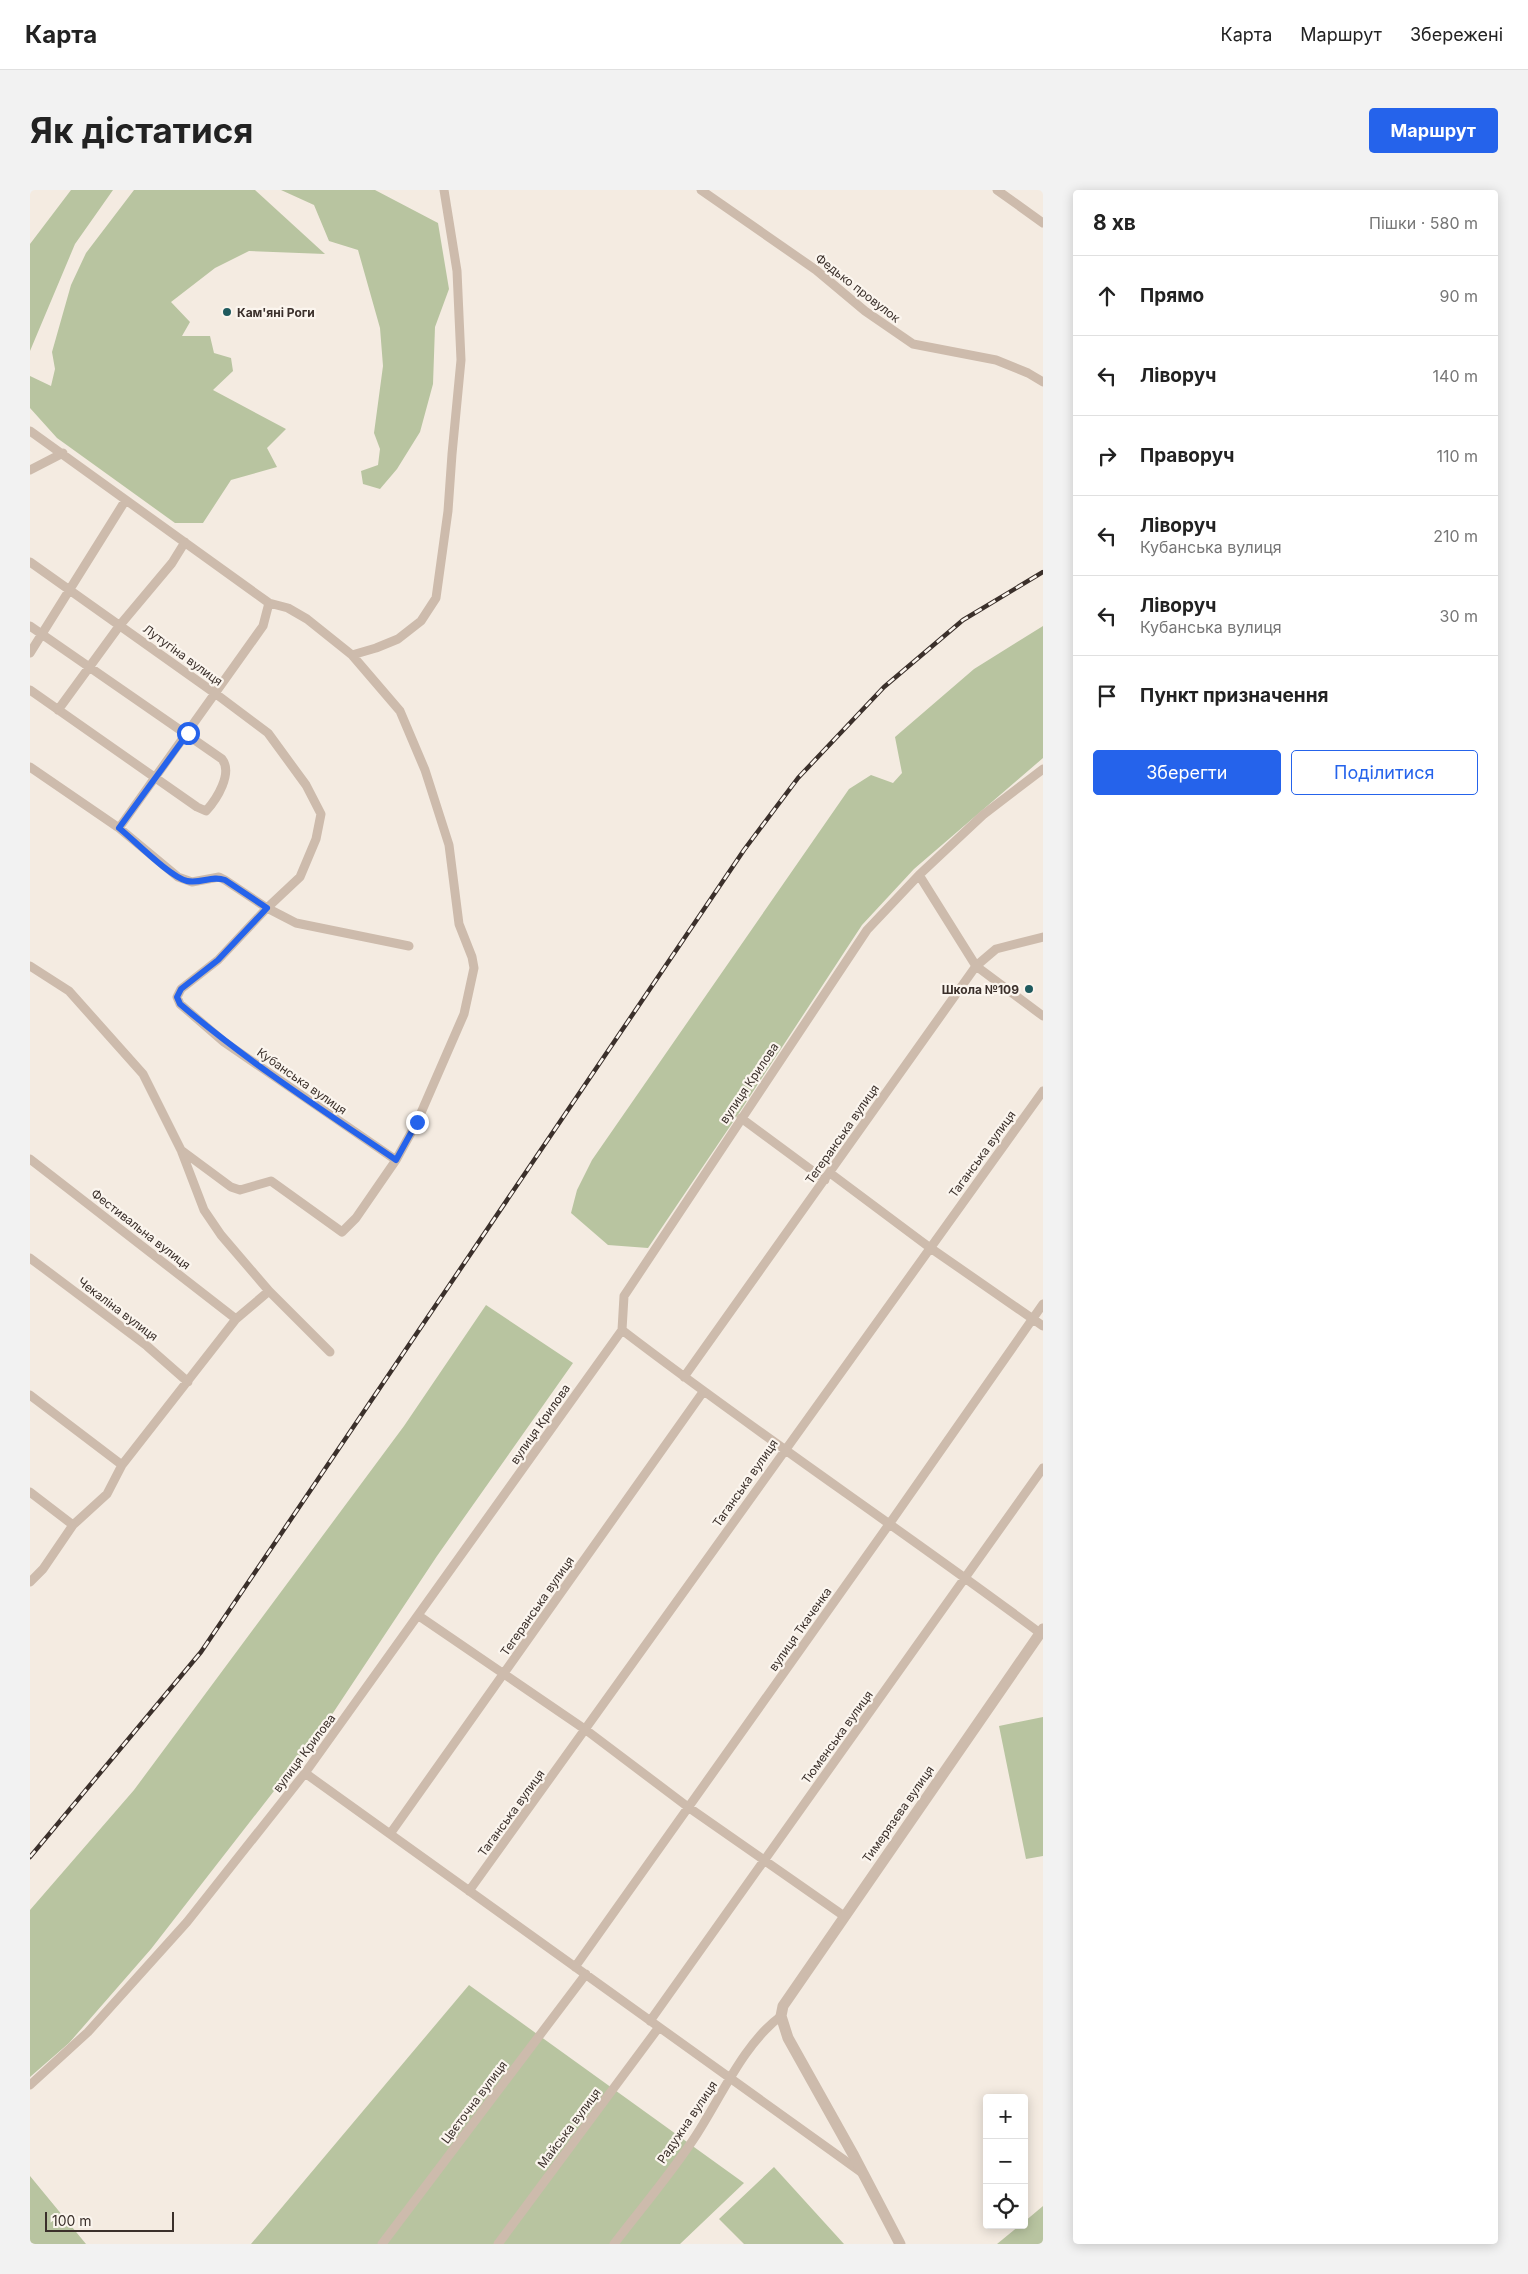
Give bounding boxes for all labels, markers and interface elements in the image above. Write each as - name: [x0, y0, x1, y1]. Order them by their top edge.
- text: Карта: [25, 20, 97, 49]
- text: Карта: [1221, 24, 1272, 45]
- text: Маршрут: [1300, 24, 1382, 45]
- text: Збережені: [1410, 24, 1503, 45]
- button: Маршрут: [1369, 108, 1498, 153]
- text: Як дістатися: [30, 109, 254, 151]
- text: 8 хв: [1093, 210, 1136, 235]
- text: Пішки · 580 m: [1369, 213, 1478, 233]
- street label: Федько провулок: [813, 250, 904, 326]
- icon: ahead: [1093, 282, 1121, 310]
- text: Прямо: [1140, 284, 1204, 307]
- text: 90 m: [1439, 286, 1478, 306]
- place label: Кам'яні Роги: [237, 305, 315, 320]
- marker: Кам'яні Роги: [221, 306, 233, 318]
- icon: left: [1093, 362, 1121, 390]
- text: Ліворуч: [1140, 364, 1216, 387]
- text: 140 m: [1433, 366, 1478, 386]
- icon: right: [1093, 442, 1121, 470]
- text: Праворуч: [1140, 444, 1234, 467]
- text: 110 m: [1436, 446, 1478, 466]
- text: Ліворуч: [1140, 514, 1216, 537]
- icon: left: [1093, 522, 1121, 550]
- text: 210 m: [1433, 526, 1478, 546]
- text: Кубанська вулиця: [1140, 537, 1282, 557]
- text: Ліворуч: [1140, 594, 1216, 617]
- icon: left: [1093, 602, 1121, 630]
- text: 30 m: [1440, 606, 1478, 626]
- text: Кубанська вулиця: [1140, 617, 1282, 637]
- street label: Лутугіна вулиця: [140, 621, 226, 689]
- icon: arrive: [1093, 682, 1121, 710]
- text: Пункт призначення: [1140, 684, 1328, 707]
- route start: [177, 722, 200, 745]
- button: Зберегти: [1093, 750, 1281, 795]
- button: Поділитися: [1291, 750, 1478, 795]
- place label: Школа №109: [942, 982, 1019, 997]
- marker: Школа №109: [1023, 983, 1035, 995]
- street label: вулиця Крилова: [716, 1040, 782, 1126]
- street label: Кубанська вулиця: [254, 1044, 350, 1118]
- street label: Тегеранська вулиця: [802, 1081, 882, 1187]
- street label: Таганська вулиця: [945, 1108, 1019, 1200]
- route end: [406, 1111, 429, 1134]
- street label: Фестивальна вулиця: [88, 1186, 194, 1272]
- street label: Чекаліна вулиця: [75, 1274, 161, 1344]
- street label: вулиця Крилова: [507, 1381, 573, 1467]
- street label: Таганська вулиця: [709, 1436, 781, 1530]
- street label: Тегеранська вулиця: [497, 1553, 577, 1659]
- street label: вулиця Ткаченка: [766, 1584, 834, 1674]
- street label: Тюменська вулиця: [798, 1687, 876, 1787]
- street label: вулиця Крилова: [270, 1711, 338, 1795]
- street label: Тимерязєва вулиця: [859, 1763, 937, 1865]
- street label: Таганська вулиця: [474, 1767, 548, 1859]
- street label: Цвєточна вулиця: [438, 2058, 510, 2146]
- street label: Радужна вулиця: [654, 2078, 720, 2166]
- street label: Майська вулиця: [534, 2085, 604, 2171]
- map controls: [983, 2094, 1028, 2229]
- button: +: [983, 2094, 1028, 2139]
- button: −: [983, 2139, 1028, 2184]
- button: locate: [983, 2184, 1028, 2229]
- scale bar: [45, 2209, 174, 2232]
- text: 100 m: [52, 2212, 92, 2229]

